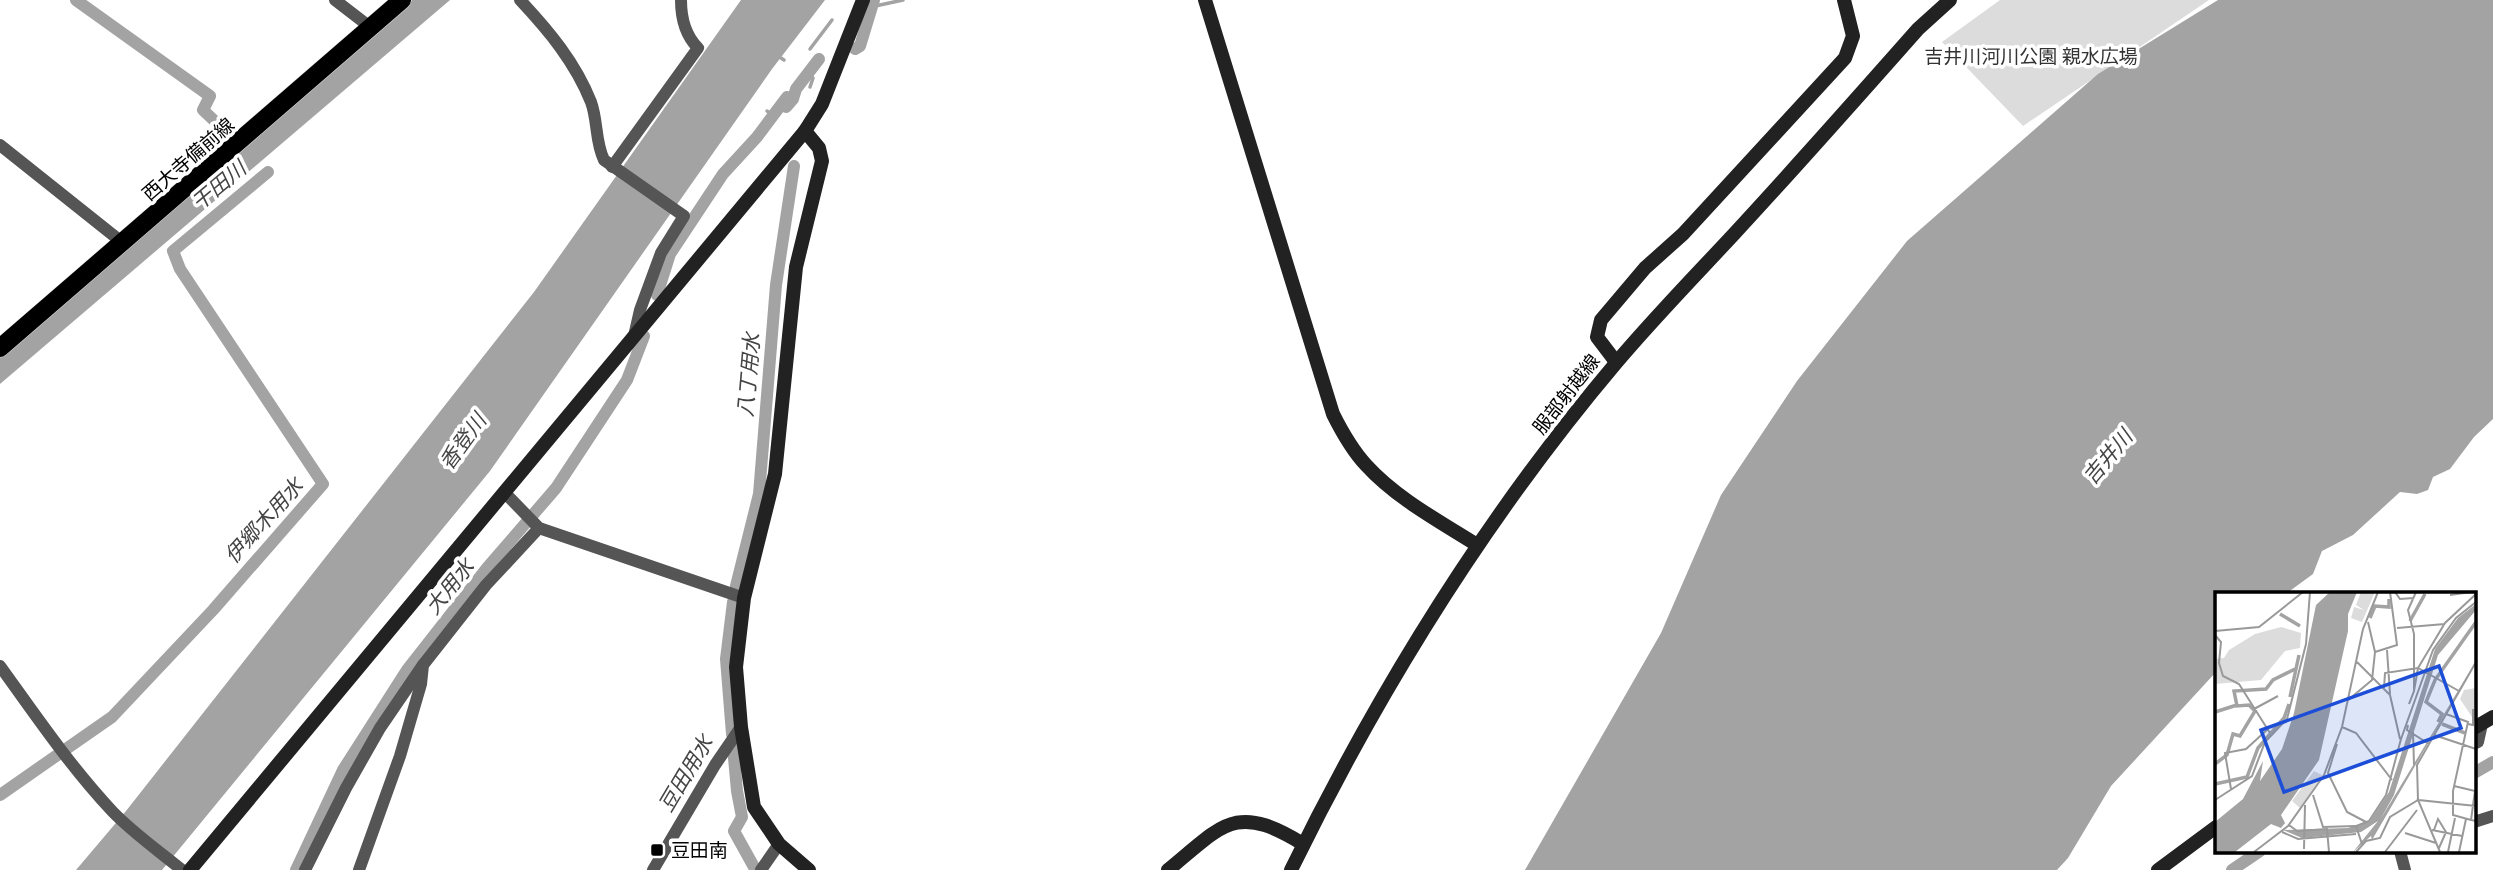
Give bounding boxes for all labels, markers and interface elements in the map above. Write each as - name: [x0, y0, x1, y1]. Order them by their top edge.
- park label: 吉井川河川公園 親水広場: [1924, 45, 2138, 68]
- street label: 西大寺備前線: [138, 113, 239, 205]
- water label: 干田川: [187, 155, 252, 215]
- water label: 八丁用水: [733, 330, 765, 418]
- street label: 服部射越線: [1528, 350, 1605, 439]
- water label: 香登川: [435, 408, 492, 475]
- water label: 吉井川: [2079, 424, 2139, 489]
- water label: 伊郷木用水: [220, 472, 309, 568]
- water label: 大用水: [421, 553, 480, 619]
- inset map: [2215, 592, 2476, 852]
- water label: 豆田用水: [654, 730, 719, 816]
- place label: 豆田南: [671, 839, 728, 862]
- marker: 豆田南: [649, 842, 665, 858]

